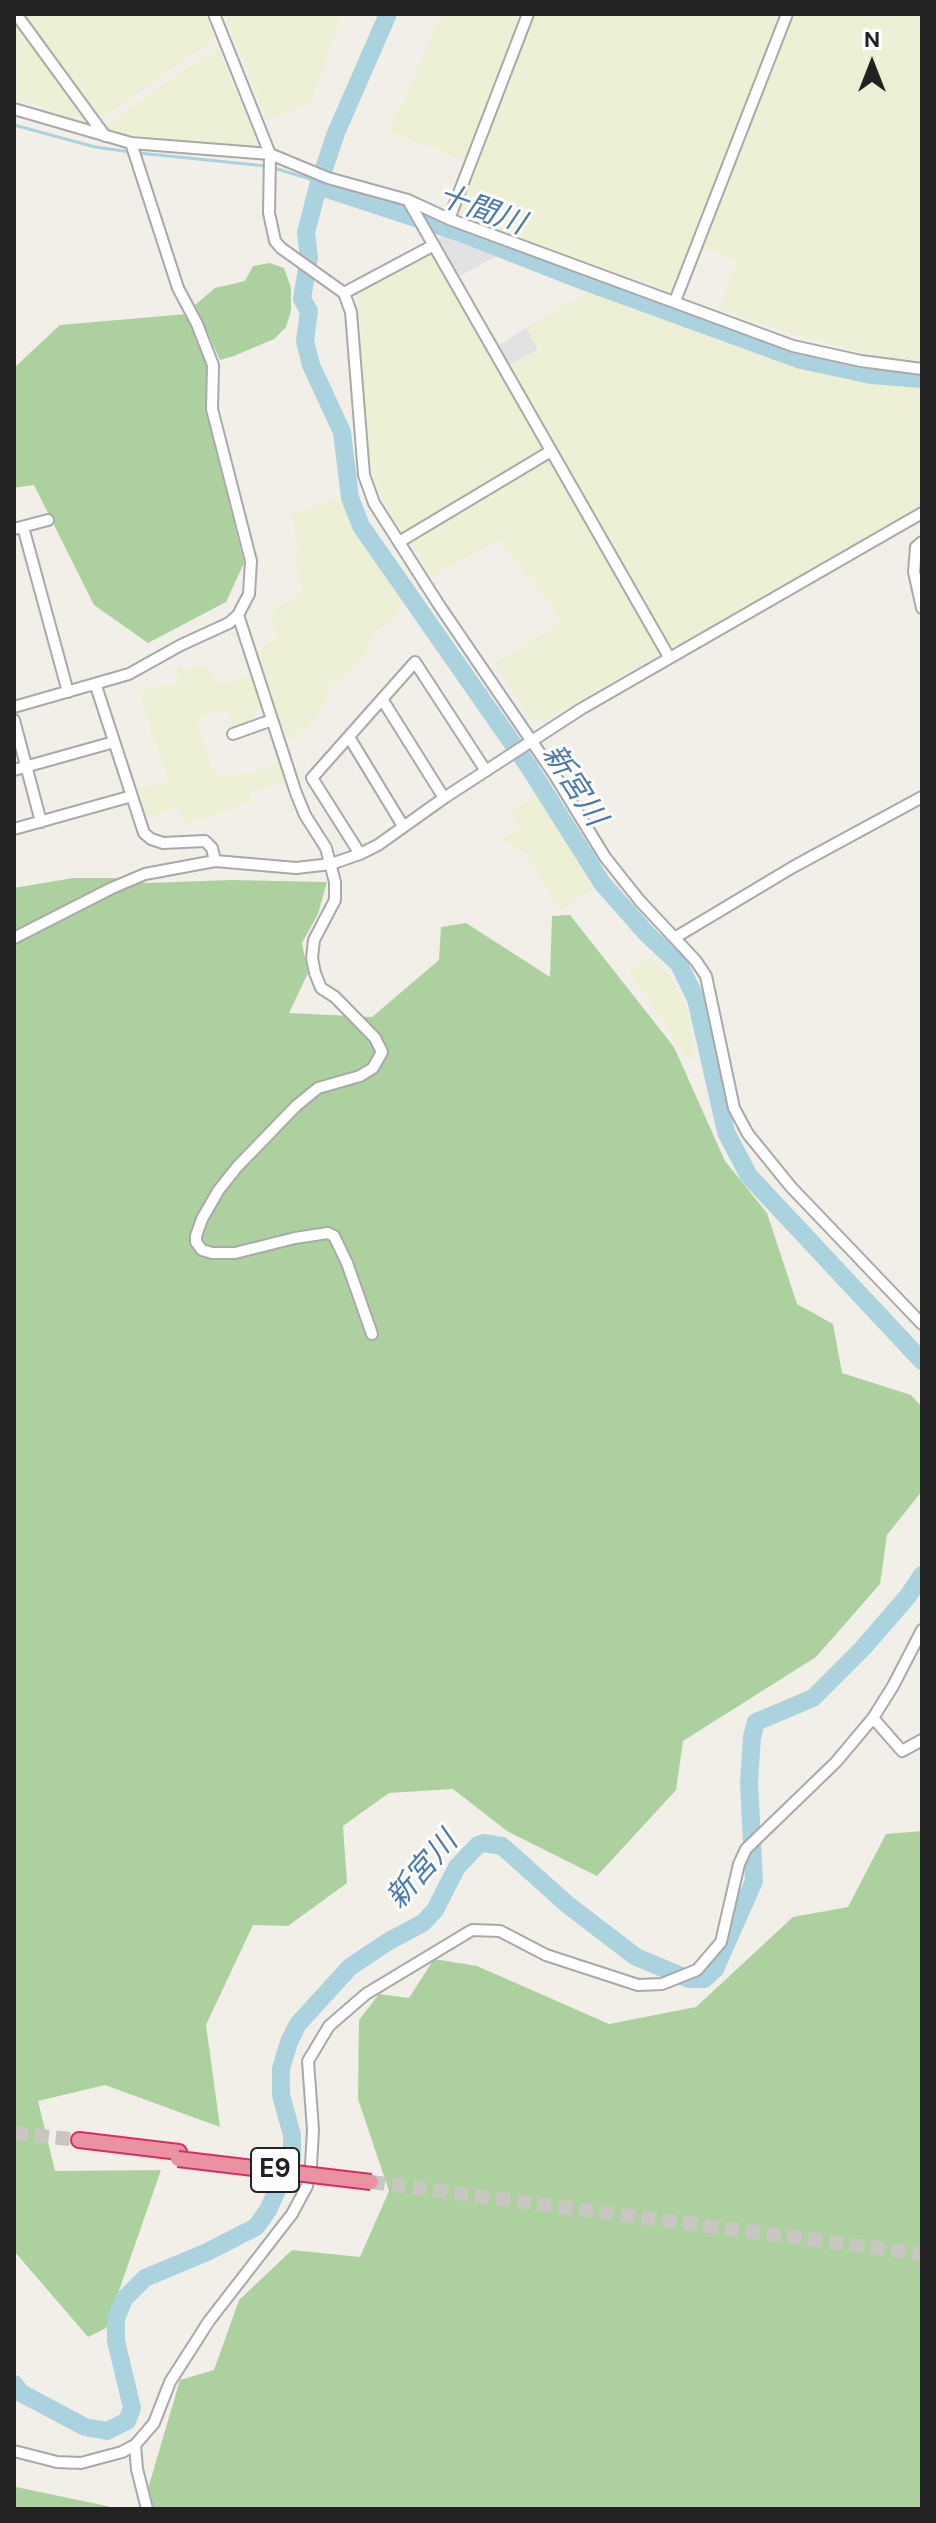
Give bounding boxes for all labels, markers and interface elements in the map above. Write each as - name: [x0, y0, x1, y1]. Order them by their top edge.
- north arrow: [832, 24, 912, 104]
- text: N: [864, 25, 880, 54]
- water label: 十間川: [433, 179, 529, 243]
- water label: 新宮川: [533, 738, 613, 834]
- water label: 新宮川: [380, 1825, 466, 1917]
- road number: E9: [251, 2148, 299, 2192]

